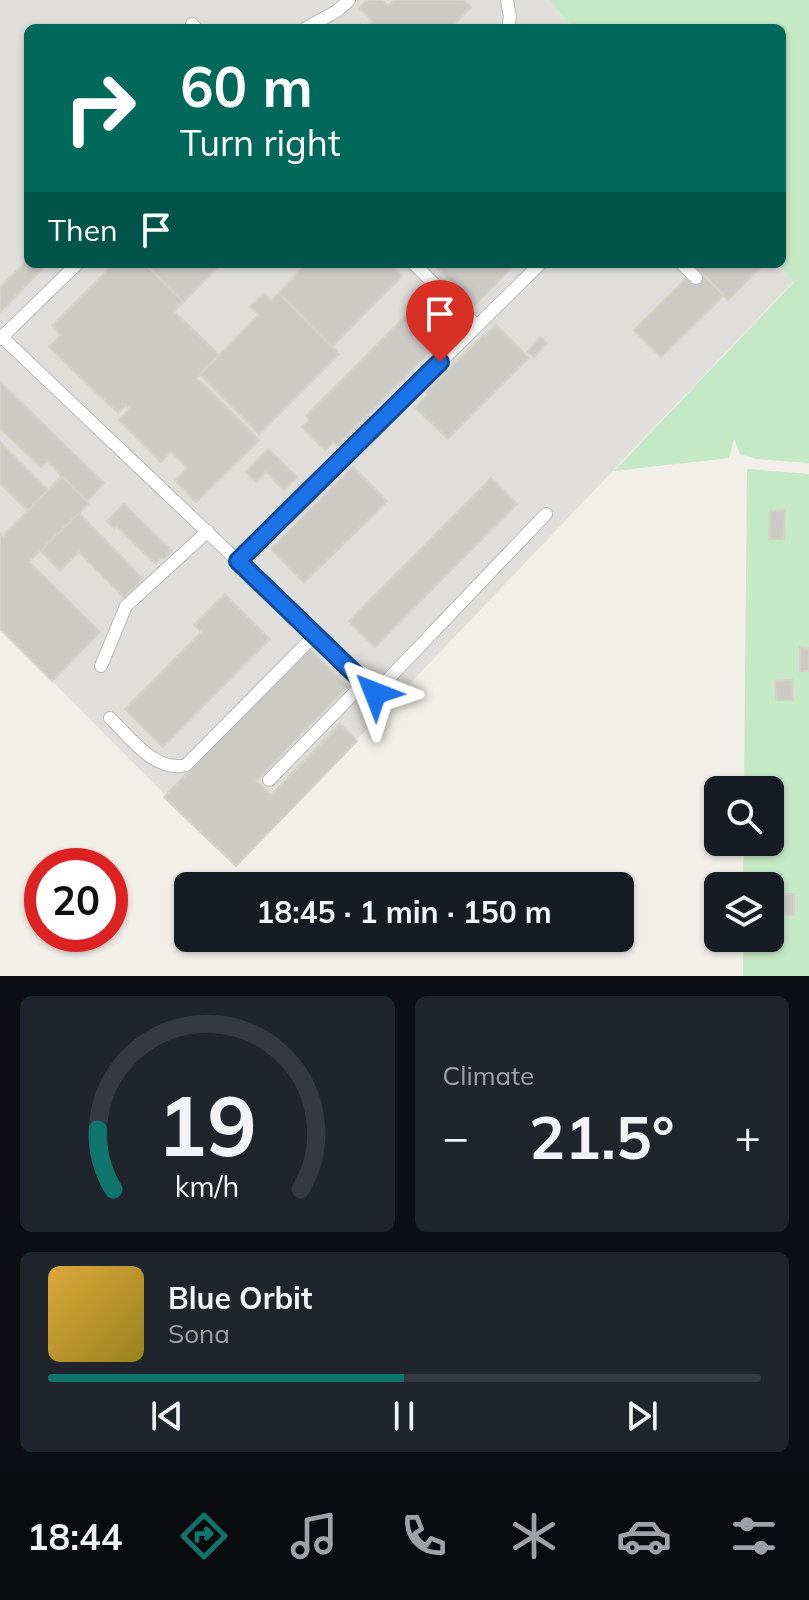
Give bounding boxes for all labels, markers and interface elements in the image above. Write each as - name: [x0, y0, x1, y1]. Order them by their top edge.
- text: 60 m: [180, 51, 313, 121]
- icon: right: [48, 56, 152, 160]
- text: Turn right: [180, 120, 341, 165]
- icon: arrive: [134, 208, 178, 252]
- text: Then: [48, 211, 118, 249]
- pin: [406, 280, 474, 362]
- icon: arrive: [418, 292, 462, 336]
- position arrow: [333, 651, 417, 735]
- map controls: [704, 776, 784, 952]
- button: search: [704, 776, 784, 856]
- speed limit sign: 20: [24, 848, 128, 952]
- button: layers: [704, 872, 784, 952]
- text: 18:45 · 1 min · 150 m: [256, 893, 552, 931]
- text: Climate: [443, 1059, 534, 1092]
- text: 19: [157, 1072, 257, 1177]
- text: 21.5°: [529, 1099, 675, 1174]
- text: −: [443, 1109, 469, 1164]
- text: +: [735, 1109, 761, 1164]
- text: km/h: [175, 1168, 240, 1204]
- text: Blue Orbit: [168, 1279, 312, 1317]
- text: Sona: [168, 1317, 230, 1350]
- icon: previous: [145, 1394, 189, 1438]
- icon: pause: [382, 1394, 426, 1438]
- icon: next: [620, 1394, 664, 1438]
- icon: directions: [176, 1508, 232, 1564]
- icon: music: [286, 1508, 342, 1564]
- icon: phone: [396, 1508, 452, 1564]
- icon: climate: [506, 1508, 562, 1564]
- icon: car: [616, 1508, 672, 1564]
- icon: filters: [726, 1508, 782, 1564]
- text: 18:44: [27, 1514, 122, 1559]

